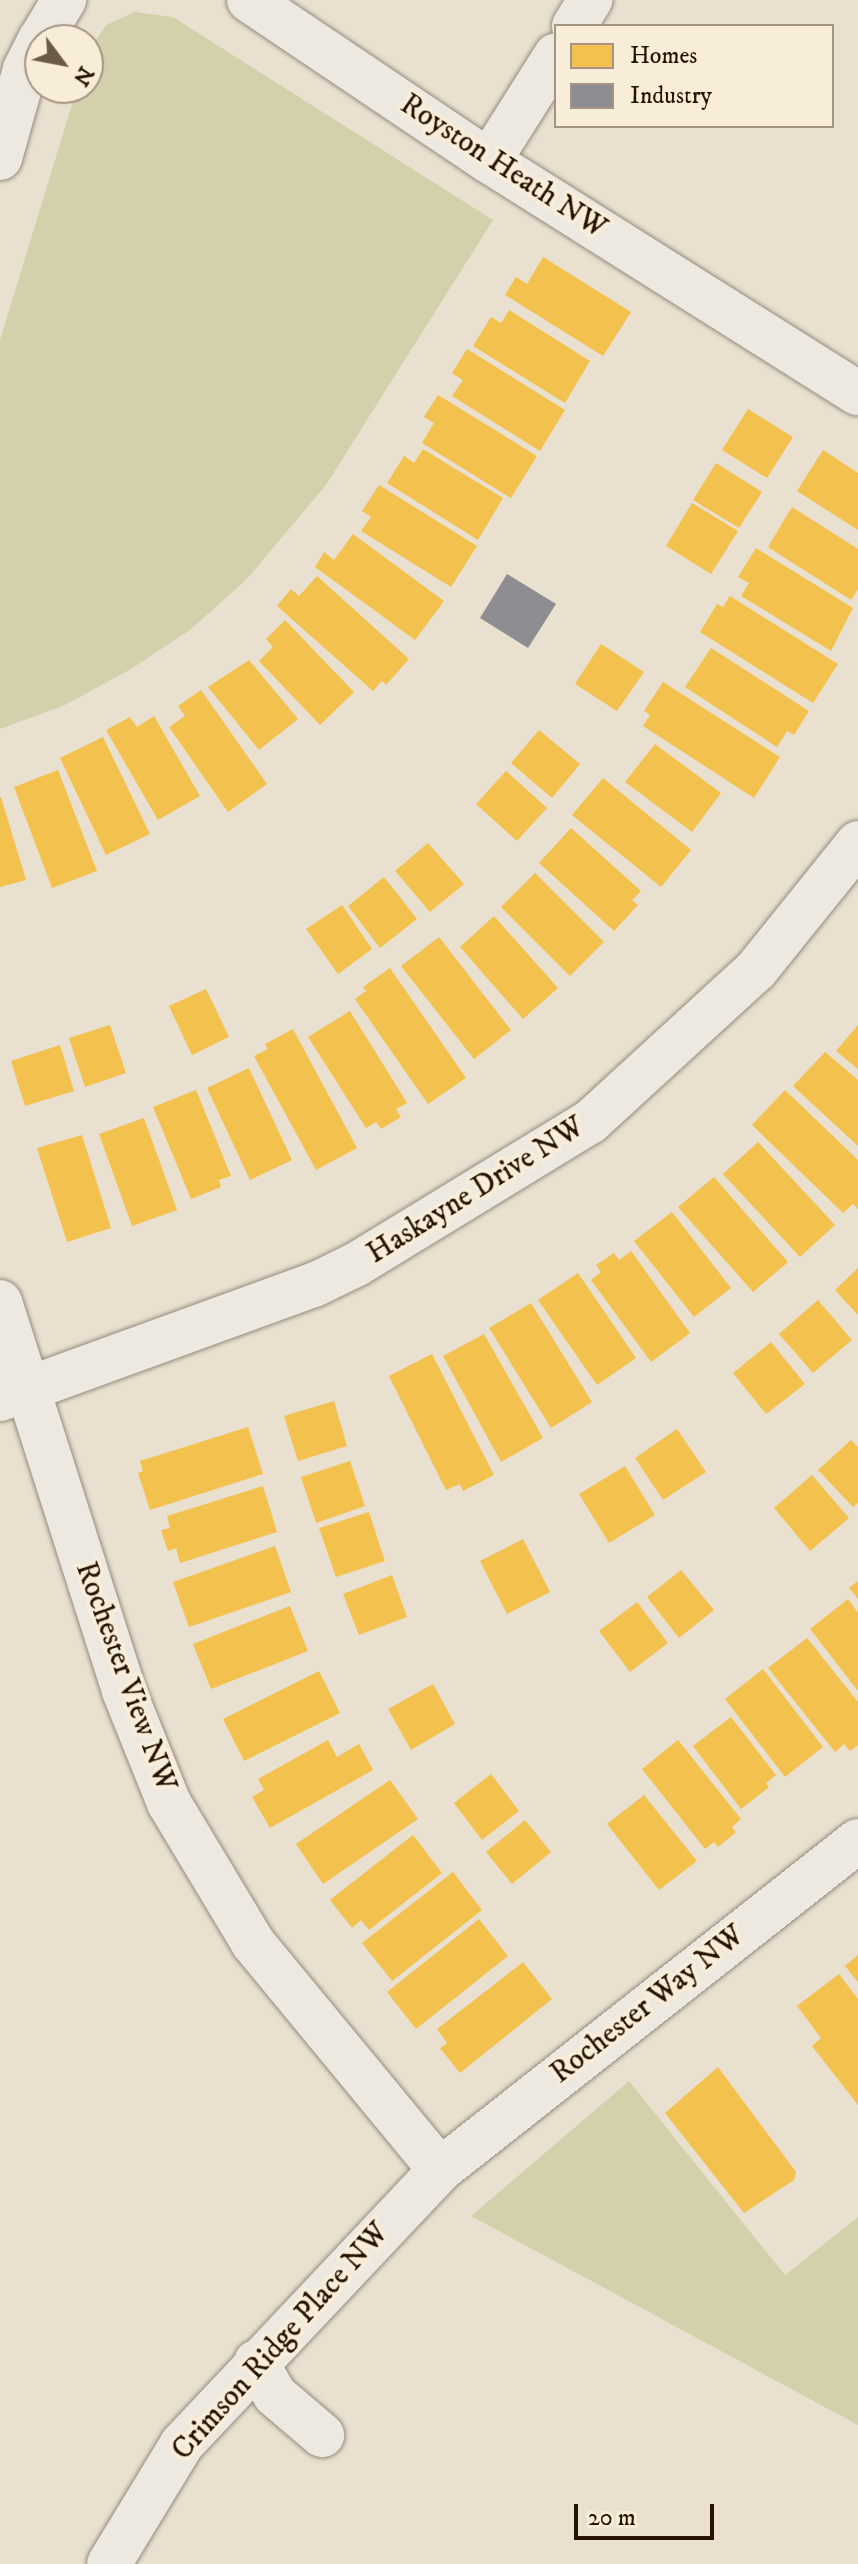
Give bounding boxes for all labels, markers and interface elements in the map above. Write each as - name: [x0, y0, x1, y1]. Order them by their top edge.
- north arrow: [24, 24, 104, 104]
- legend: [554, 24, 834, 128]
- text: Homes: [630, 41, 697, 71]
- text: N: [67, 61, 99, 91]
- text: Industry: [630, 81, 712, 111]
- street label: Royston Heath NW: [393, 87, 613, 247]
- street label: Haskayne Drive NW: [361, 1110, 591, 1272]
- street label: Rochester View NW: [67, 1557, 183, 1797]
- street label: Rochester Way NW: [544, 1918, 752, 2092]
- street label: Crimson Ridge Place NW: [165, 2216, 397, 2468]
- scale bar: [578, 2488, 718, 2538]
- text: 20 m: [588, 2503, 636, 2533]

